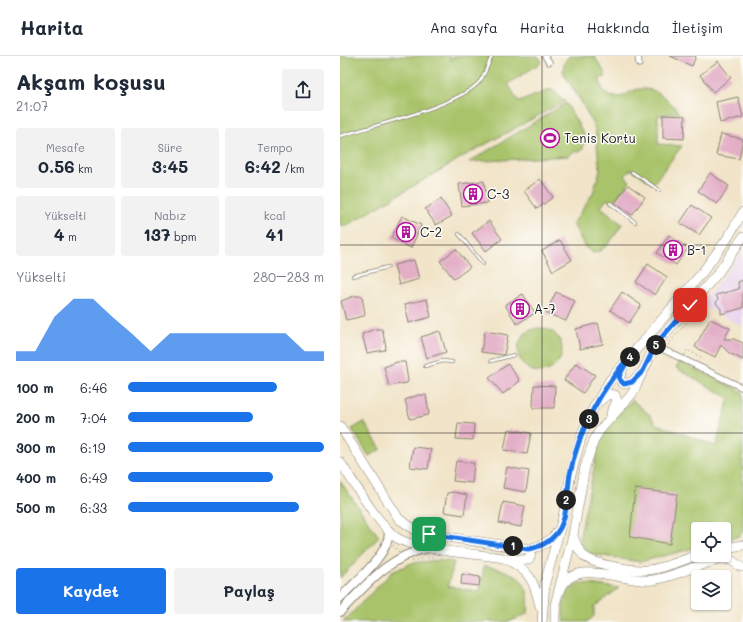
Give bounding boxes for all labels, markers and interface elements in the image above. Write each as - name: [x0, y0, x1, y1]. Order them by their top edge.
- text: Harita: [20, 15, 83, 40]
- text: Ana sayfa: [430, 18, 498, 37]
- text: Harita: [520, 18, 565, 37]
- text: Hakkında: [587, 18, 650, 37]
- text: İletişim: [672, 18, 723, 37]
- text: Akşam koşusu: [16, 67, 166, 96]
- button: share: [282, 69, 324, 111]
- text: 21:07: [16, 97, 48, 114]
- sports icon: Tenis Kortu: [539, 127, 561, 149]
- place label: Tenis Kortu: [564, 129, 636, 146]
- text: Mesafe: [46, 140, 85, 155]
- text: Süre: [158, 140, 182, 155]
- text: Tempo: [257, 140, 292, 155]
- text: 0.56: [38, 155, 74, 177]
- text: 3:45: [152, 155, 188, 177]
- text: 6:42: [245, 155, 281, 177]
- text: km: [74, 161, 93, 176]
- text: /km: [281, 161, 305, 176]
- building icon: C-3: [462, 183, 484, 205]
- place label: C-3: [487, 185, 510, 202]
- text: Yükselti: [44, 208, 86, 223]
- text: Nabız: [154, 208, 186, 223]
- text: kcal: [264, 208, 286, 223]
- building icon: C-2: [395, 221, 417, 243]
- text: 4: [54, 223, 65, 245]
- text: 137: [143, 223, 171, 245]
- text: 41: [266, 223, 284, 245]
- place label: C-2: [420, 223, 442, 240]
- text: m: [65, 229, 77, 244]
- text: bpm: [171, 229, 197, 244]
- building icon: B-1: [662, 239, 684, 261]
- place label: B-1: [687, 241, 706, 258]
- text: Yükselti: [16, 268, 66, 285]
- text: 280–283 m: [253, 268, 324, 285]
- pin: [673, 288, 707, 322]
- icon: check: [679, 294, 701, 316]
- building icon: A-7: [509, 298, 531, 320]
- place label: A-7: [534, 300, 556, 317]
- pin: 5: [646, 335, 666, 355]
- text: 5: [653, 337, 659, 352]
- pin: 4: [620, 347, 640, 367]
- text: 4: [627, 349, 633, 364]
- text: 100 m: [16, 379, 53, 396]
- text: 6:46: [80, 379, 107, 396]
- text: 200 m: [16, 409, 55, 426]
- text: 7:04: [80, 409, 107, 426]
- pin: 3: [579, 409, 599, 429]
- text: 3: [586, 411, 592, 426]
- text: 300 m: [16, 439, 56, 456]
- text: 6:19: [80, 439, 105, 456]
- text: 400 m: [16, 469, 56, 486]
- text: 6:49: [80, 469, 107, 486]
- pin: 2: [556, 490, 576, 510]
- text: 2: [563, 492, 569, 507]
- text: 500 m: [16, 499, 55, 516]
- text: 6:33: [80, 499, 107, 516]
- pin: [412, 517, 446, 551]
- map controls: [691, 522, 731, 610]
- button: locate: [691, 522, 731, 562]
- icon: arrive: [418, 523, 440, 545]
- pin: 1: [503, 536, 523, 556]
- text: 1: [511, 538, 515, 553]
- button: Kaydet: [16, 568, 166, 614]
- button: Paylaş: [174, 568, 324, 614]
- button: layers: [691, 570, 731, 610]

